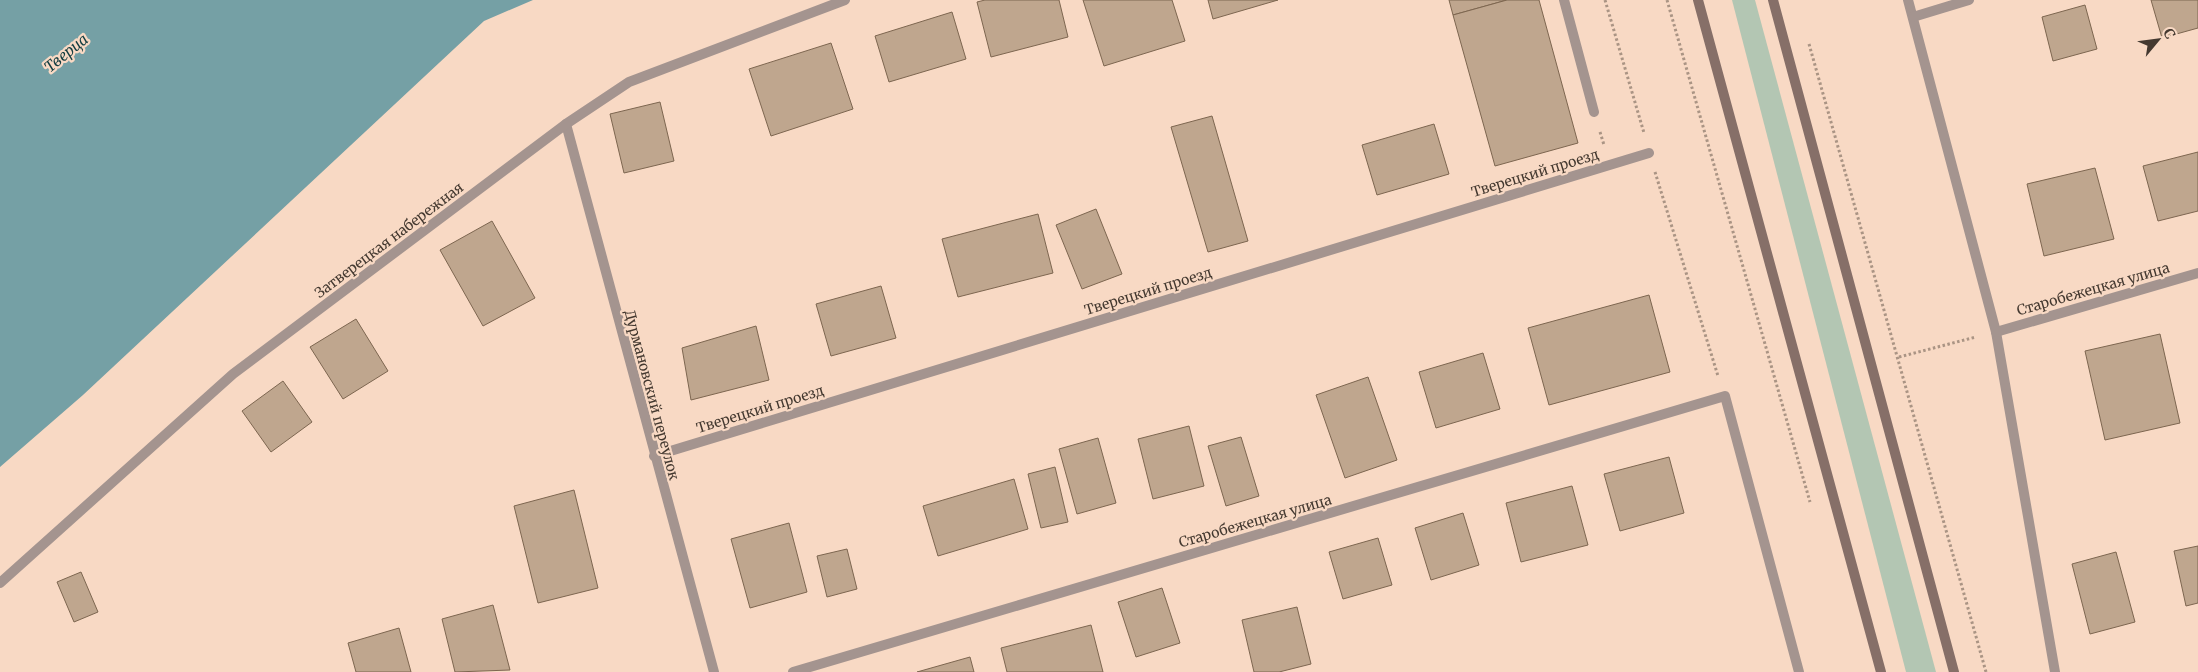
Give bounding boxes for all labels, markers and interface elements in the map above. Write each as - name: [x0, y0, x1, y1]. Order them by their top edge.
- north arrow: [2133, 15, 2183, 65]
- text: С: [2159, 25, 2179, 42]
- water label: Тверца: [40, 30, 92, 76]
- street label: Тверецкий проезд: [1469, 145, 1601, 201]
- street label: Затверецкая набережная: [311, 178, 467, 302]
- street label: Старобежецкая улица: [2015, 258, 2172, 319]
- street label: Тверецкий проезд: [1082, 263, 1214, 319]
- street label: Дурмановский переулок: [621, 308, 683, 482]
- street label: Тверецкий проезд: [694, 381, 826, 437]
- street label: Старобежецкая улица: [1177, 490, 1334, 551]

